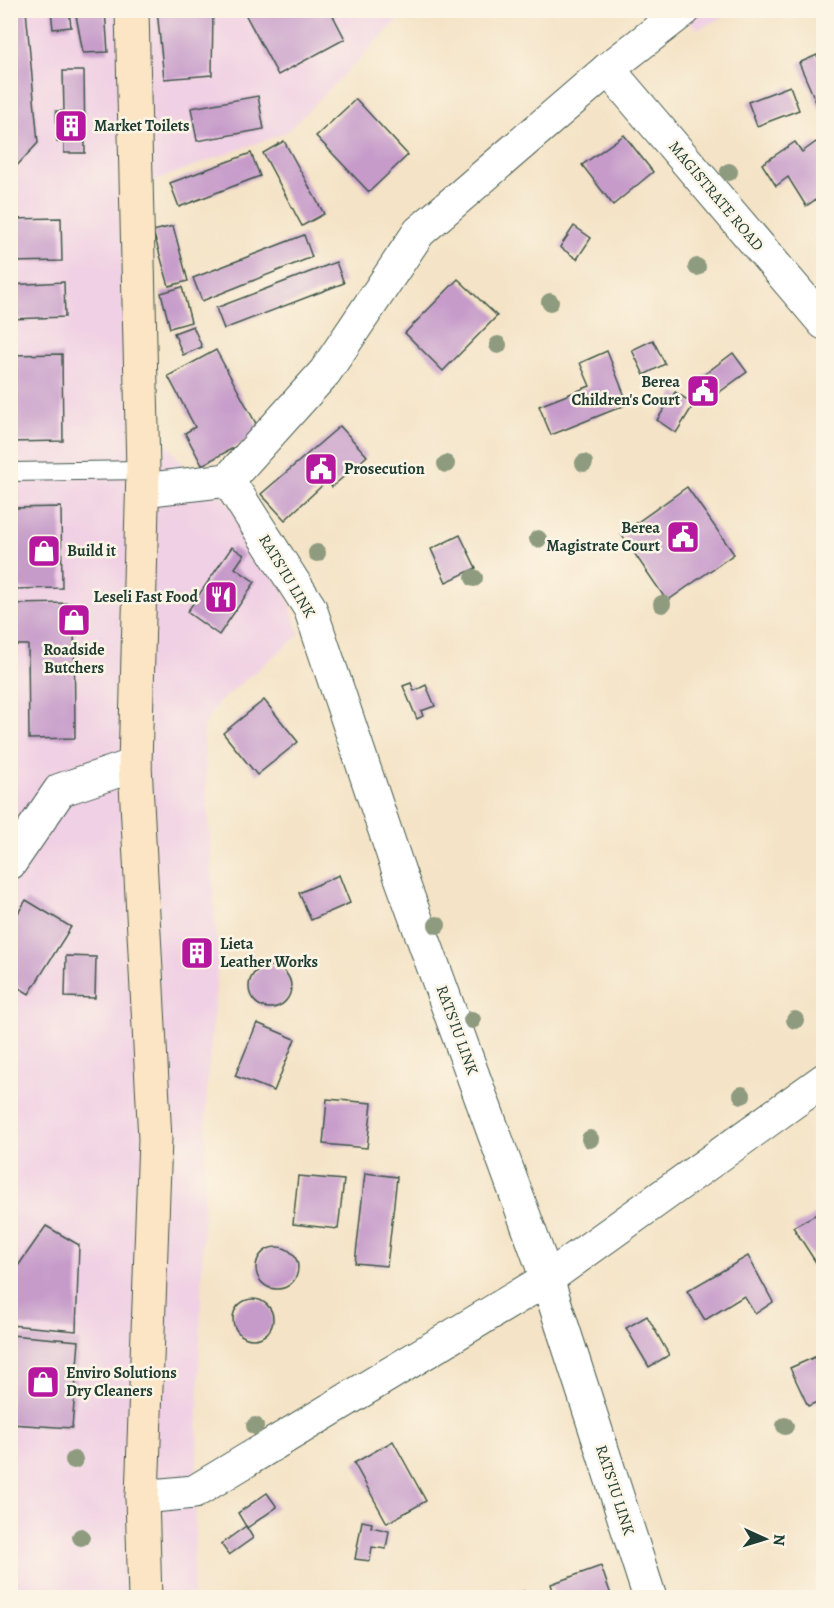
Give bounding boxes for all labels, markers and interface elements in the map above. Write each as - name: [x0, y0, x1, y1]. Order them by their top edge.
- building icon: Market Toilets: [53, 108, 89, 144]
- place label: Market Toilets: [94, 115, 190, 137]
- street label: MAGISTRATE ROAD: [663, 136, 769, 256]
- place label: Berea Children's Court: [571, 371, 681, 411]
- public building icon: Berea Children's Court: [685, 373, 721, 409]
- public building icon: Prosecution: [303, 451, 339, 487]
- place label: Prosecution: [344, 458, 425, 480]
- place label: Berea Magistrate Court: [546, 517, 661, 557]
- public building icon: Berea Magistrate Court: [665, 519, 701, 555]
- street label: RATS'IU LINK: [253, 530, 321, 622]
- shop icon: Build it: [26, 533, 62, 569]
- place label: Build it: [67, 540, 117, 562]
- restaurant icon: Leseli Fast Food: [203, 579, 239, 615]
- place label: Leseli Fast Food: [94, 586, 198, 608]
- shop icon: Roadside Butchers: [56, 602, 92, 638]
- place label: Roadside Butchers: [43, 639, 105, 679]
- place label: Lieta Leather Works: [220, 933, 318, 973]
- building icon: Lieta Leather Works: [179, 935, 215, 971]
- street label: RATS'IU LINK: [431, 982, 483, 1078]
- place label: Enviro Solutions Dry Cleaners: [66, 1362, 177, 1402]
- shop icon: Enviro Solutions Dry Cleaners: [25, 1364, 61, 1400]
- street label: RATS'IU LINK: [590, 1442, 640, 1538]
- north arrow: [735, 1509, 795, 1569]
- text: N: [768, 1533, 790, 1547]

